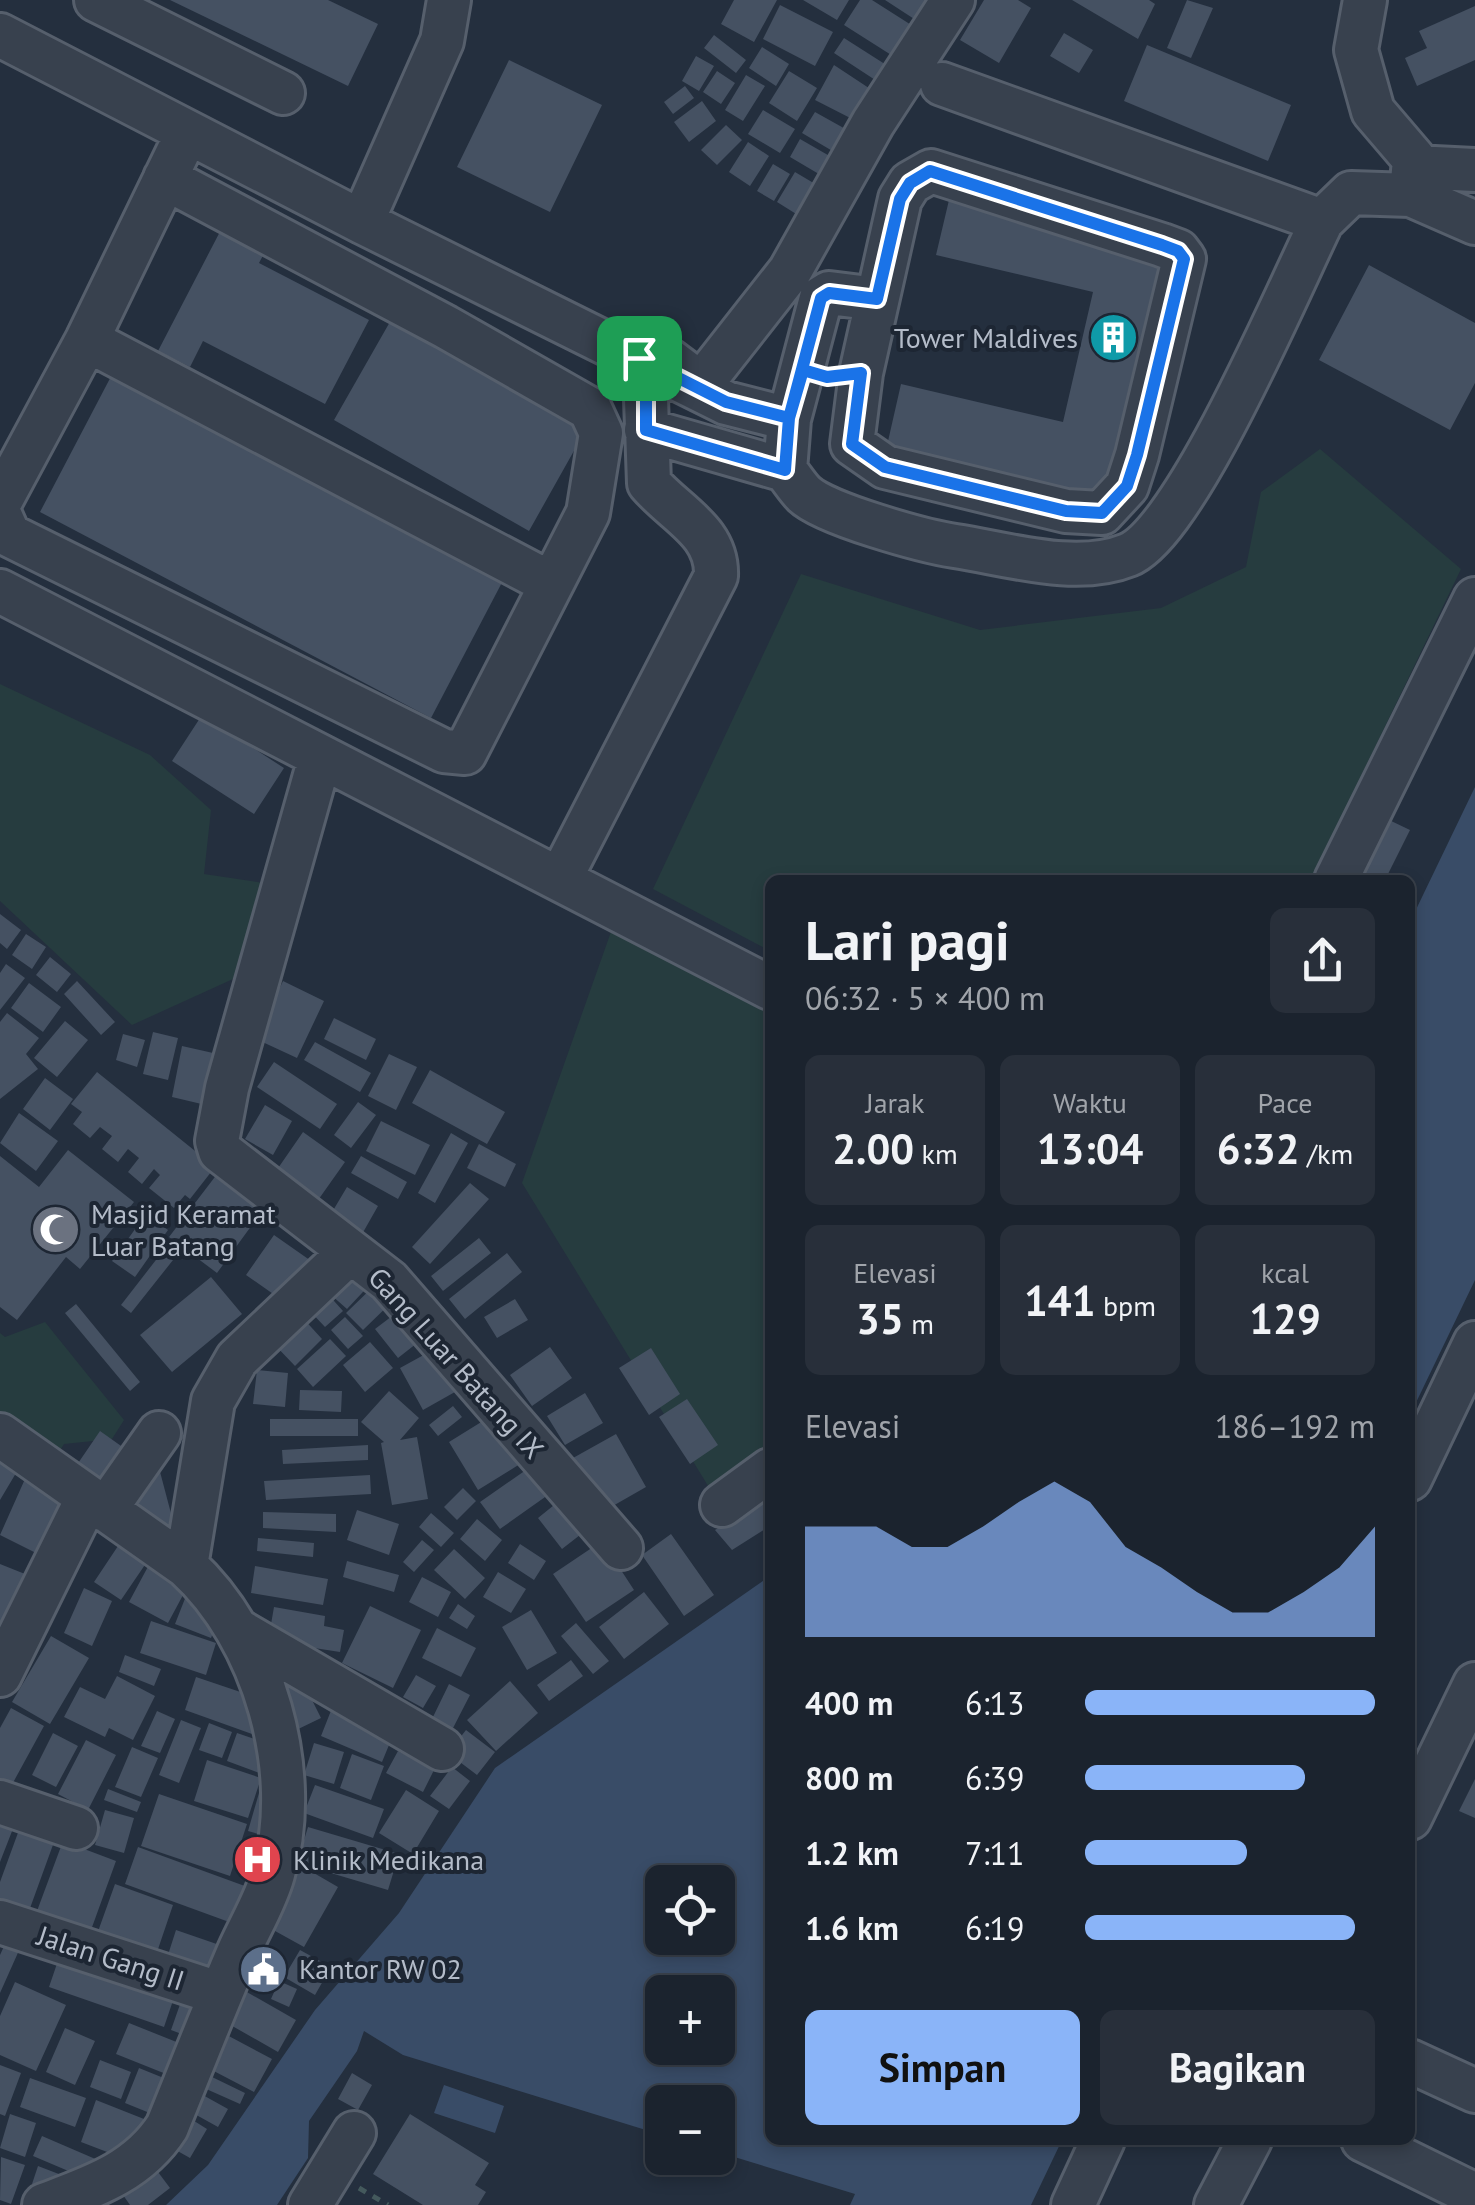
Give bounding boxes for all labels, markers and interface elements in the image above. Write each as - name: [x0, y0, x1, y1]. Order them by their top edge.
- building icon: Tower Maldives: [1087, 312, 1139, 364]
- pin: [597, 316, 682, 401]
- place label: Tower Maldives: [894, 319, 1078, 356]
- icon: arrive: [612, 331, 667, 386]
- text: Lari pagi: [805, 904, 1010, 975]
- button: share: [1270, 908, 1375, 1013]
- text: 06:32 · 5 × 400 m: [805, 977, 1045, 1019]
- text: Jarak: [866, 1084, 924, 1121]
- text: Waktu: [1053, 1084, 1127, 1121]
- text: Pace: [1258, 1084, 1312, 1121]
- text: 2.00: [832, 1121, 914, 1176]
- text: 13:04: [1037, 1121, 1143, 1176]
- text: 6:32: [1217, 1121, 1300, 1176]
- text: km: [914, 1135, 958, 1172]
- text: /km: [1300, 1135, 1353, 1172]
- place label: Masjid Keramat Luar Batang: [91, 1195, 276, 1264]
- mosque icon: Masjid Keramat Luar Batang: [30, 1204, 82, 1256]
- text: Elevasi: [853, 1254, 937, 1291]
- text: kcal: [1261, 1254, 1309, 1291]
- street label: Gang Luar Batang IX: [360, 1259, 552, 1466]
- text: 141: [1024, 1273, 1095, 1328]
- text: bpm: [1095, 1287, 1156, 1324]
- text: 35: [856, 1291, 904, 1346]
- text: 129: [1249, 1291, 1321, 1346]
- text: m: [904, 1305, 934, 1342]
- text: Elevasi: [805, 1405, 900, 1447]
- text: 186–192 m: [1215, 1405, 1375, 1447]
- text: 400 m: [805, 1682, 893, 1724]
- text: 6:13: [965, 1682, 1024, 1724]
- text: 800 m: [805, 1757, 893, 1799]
- text: 6:39: [965, 1757, 1024, 1799]
- text: 1.2 km: [805, 1832, 899, 1874]
- text: 7:11: [965, 1832, 1024, 1874]
- hospital icon: Klinik Medikana: [232, 1834, 284, 1886]
- place label: Klinik Medikana: [293, 1841, 484, 1878]
- map controls: [645, 1865, 735, 2175]
- button: locate: [645, 1865, 735, 1955]
- text: 1.6 km: [805, 1907, 899, 1949]
- text: 6:19: [965, 1907, 1024, 1949]
- street label: Jalan Gang II: [32, 1916, 189, 1999]
- public building icon: Kantor RW 02: [238, 1943, 290, 1995]
- place label: Kantor RW 02: [299, 1950, 462, 1987]
- button: +: [645, 1975, 735, 2065]
- button: Simpan: [805, 2010, 1080, 2125]
- button: Bagikan: [1100, 2010, 1375, 2125]
- button: −: [645, 2085, 735, 2175]

